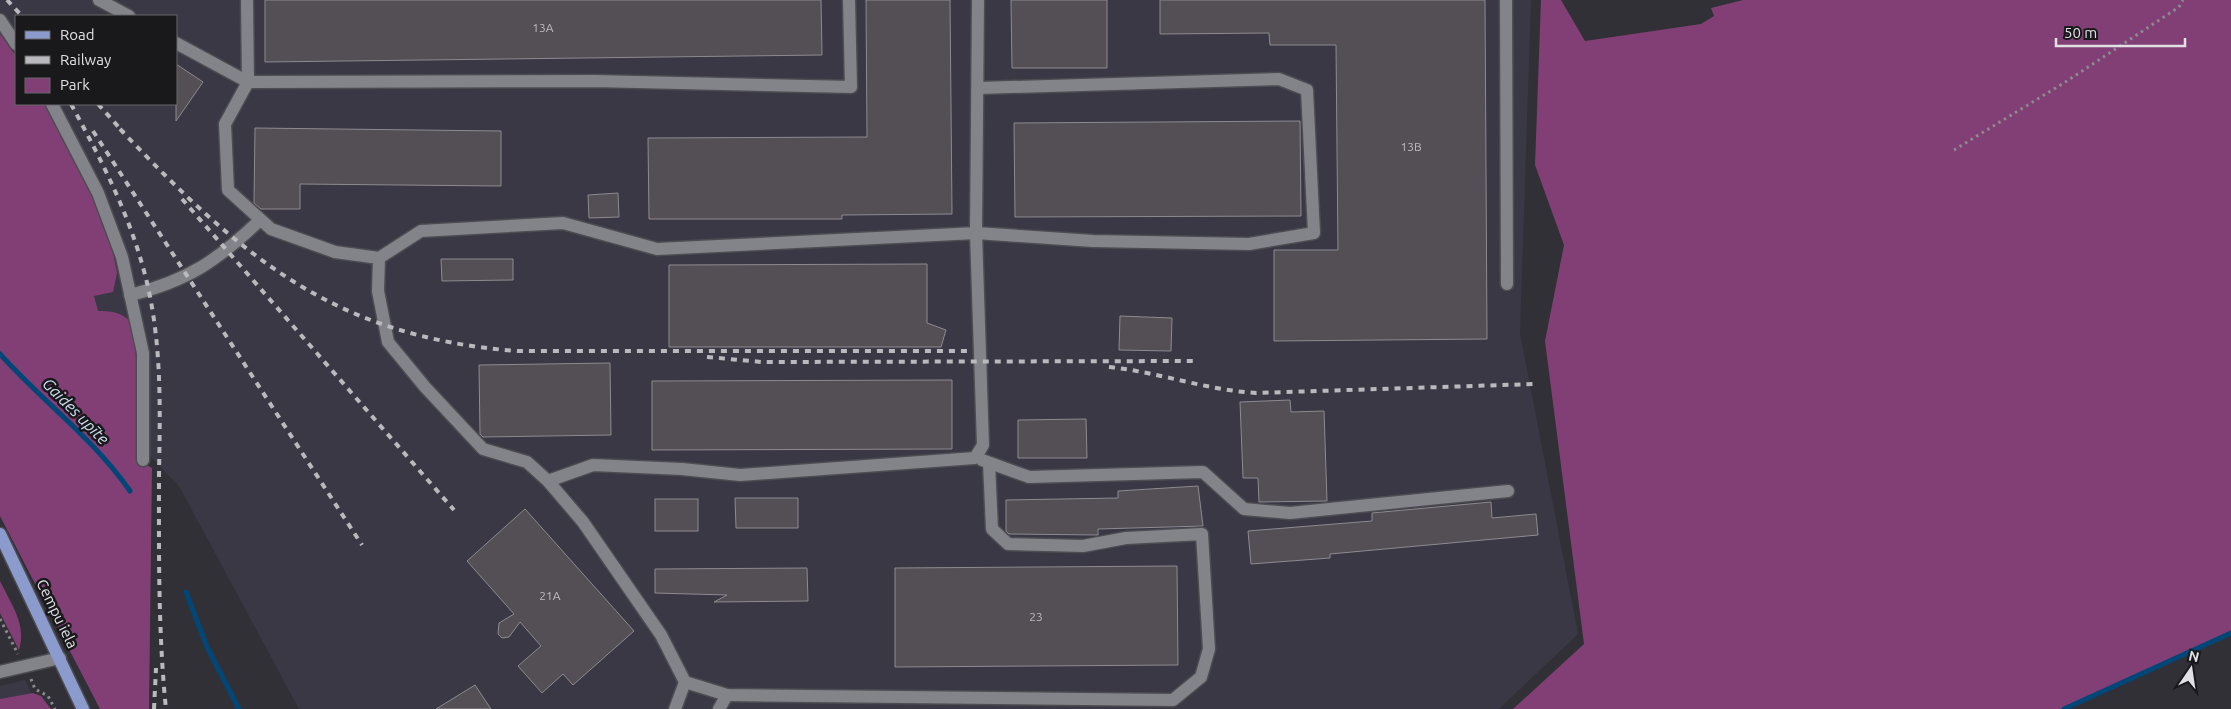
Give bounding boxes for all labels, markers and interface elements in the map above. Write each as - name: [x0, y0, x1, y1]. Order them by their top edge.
- legend: [15, 15, 178, 105]
- scale bar: [2056, 15, 2185, 47]
- house number: 13A: [532, 21, 554, 34]
- text: 50 m: [2064, 24, 2097, 41]
- text: Road: [60, 26, 95, 43]
- text: Railway: [60, 51, 111, 68]
- text: Park: [60, 76, 90, 93]
- house number: 13B: [1400, 140, 1422, 153]
- water label: Gaides upīte: [39, 374, 113, 448]
- street label: Cempu iela: [33, 576, 81, 651]
- house number: 21A: [539, 589, 561, 602]
- house number: 23: [1029, 610, 1043, 623]
- north arrow: [2166, 644, 2216, 694]
- text: N: [2187, 647, 2201, 665]

